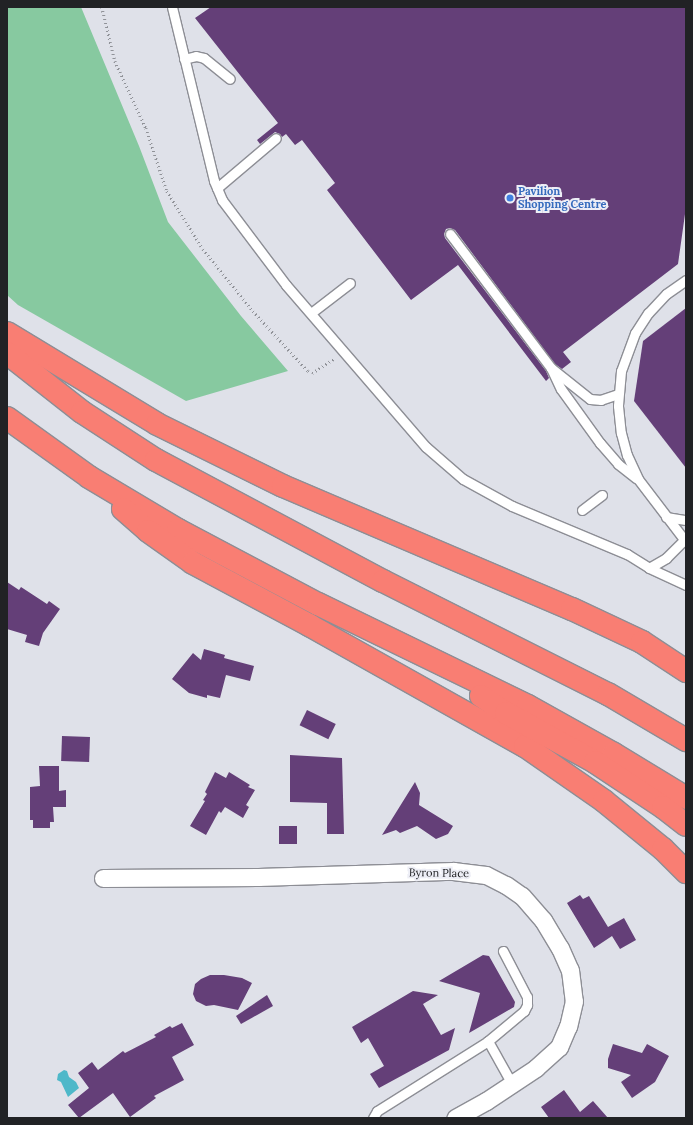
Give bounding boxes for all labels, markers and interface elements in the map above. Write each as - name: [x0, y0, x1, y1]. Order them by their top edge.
- place label: Pavilion Shopping Centre: [518, 185, 607, 211]
- marker: Pavilion Shopping Centre: [505, 193, 515, 203]
- street label: Byron Place: [409, 866, 469, 880]

